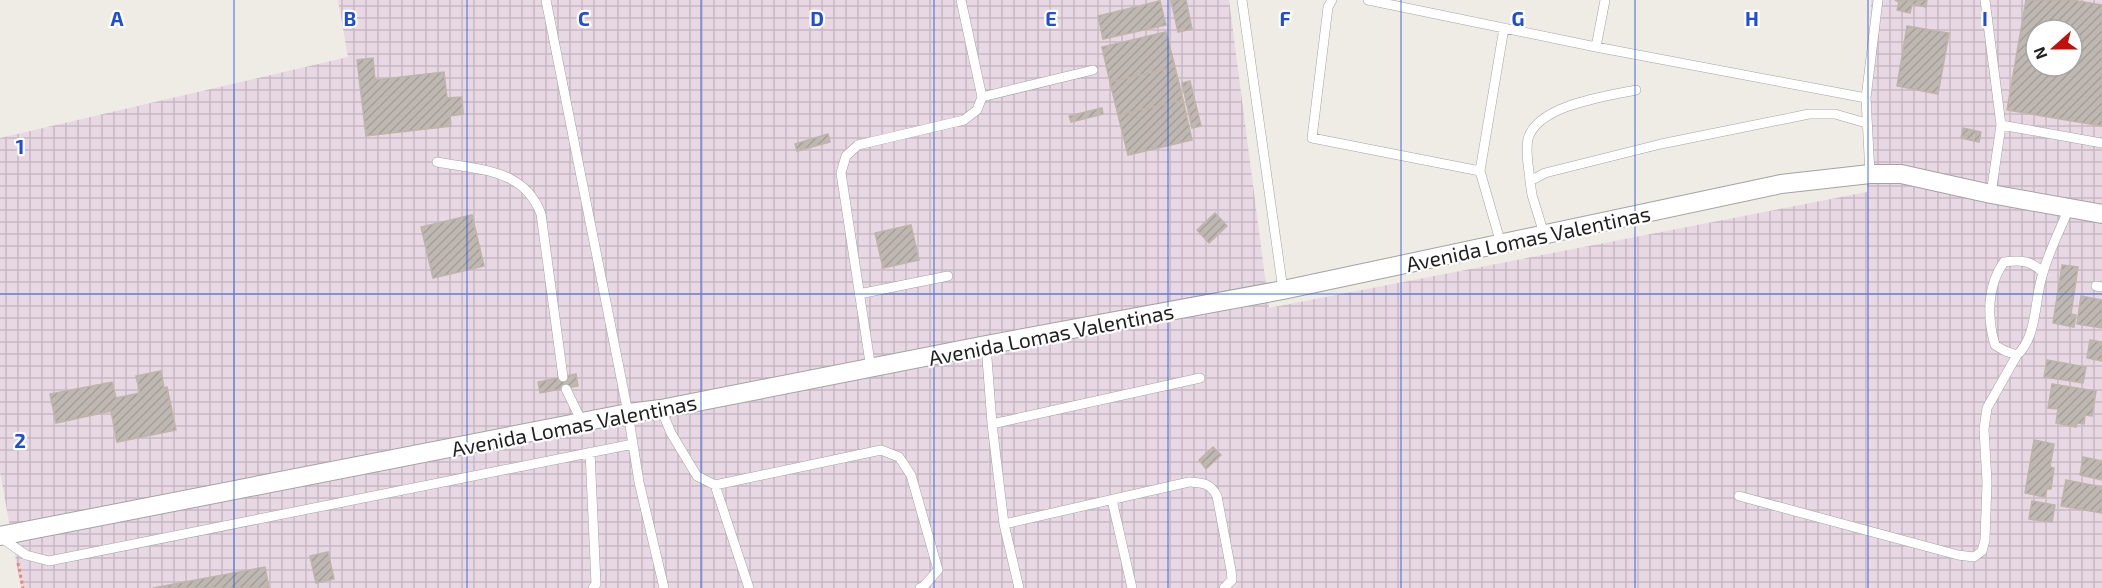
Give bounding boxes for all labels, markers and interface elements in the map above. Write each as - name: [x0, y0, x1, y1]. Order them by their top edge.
- text: A: [110, 6, 124, 30]
- text: B: [344, 6, 356, 30]
- text: C: [578, 6, 590, 30]
- text: D: [810, 6, 824, 30]
- text: E: [1045, 6, 1057, 30]
- text: F: [1279, 6, 1291, 30]
- text: G: [1512, 6, 1524, 30]
- text: H: [1745, 6, 1759, 30]
- text: I: [1982, 6, 1988, 30]
- north arrow: [2024, 18, 2084, 78]
- text: N: [2029, 45, 2050, 62]
- text: 1: [16, 134, 24, 158]
- street label: Avenida Lomas Valentinas: [1404, 200, 1652, 276]
- street label: Avenida Lomas Valentinas: [926, 298, 1176, 370]
- street label: Avenida Lomas Valentinas: [449, 389, 699, 461]
- text: 2: [14, 428, 26, 452]

